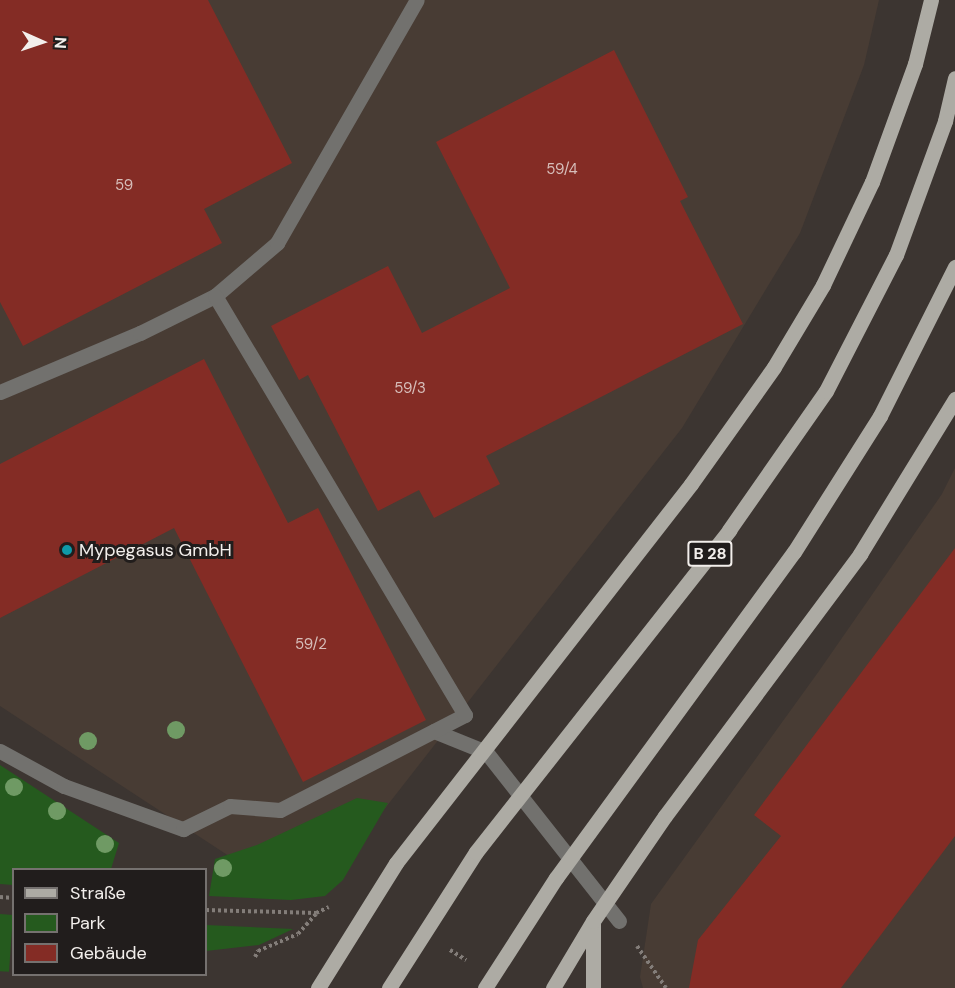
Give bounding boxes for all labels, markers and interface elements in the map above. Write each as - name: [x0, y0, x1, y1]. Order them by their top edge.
- north arrow: [12, 12, 72, 72]
- text: N: [50, 37, 71, 49]
- house number: 59/4: [546, 161, 578, 179]
- house number: 59: [115, 177, 133, 195]
- house number: 59/3: [394, 380, 426, 398]
- place label: Mypegasus GmbH: [79, 539, 232, 561]
- road number: B 28: [686, 541, 734, 567]
- marker: Mypegasus GmbH: [60, 543, 74, 557]
- house number: 59/2: [295, 636, 327, 654]
- legend: [12, 868, 207, 976]
- text: Straße: [70, 881, 126, 905]
- text: Park: [70, 911, 106, 935]
- text: Gebäude: [70, 941, 147, 965]

